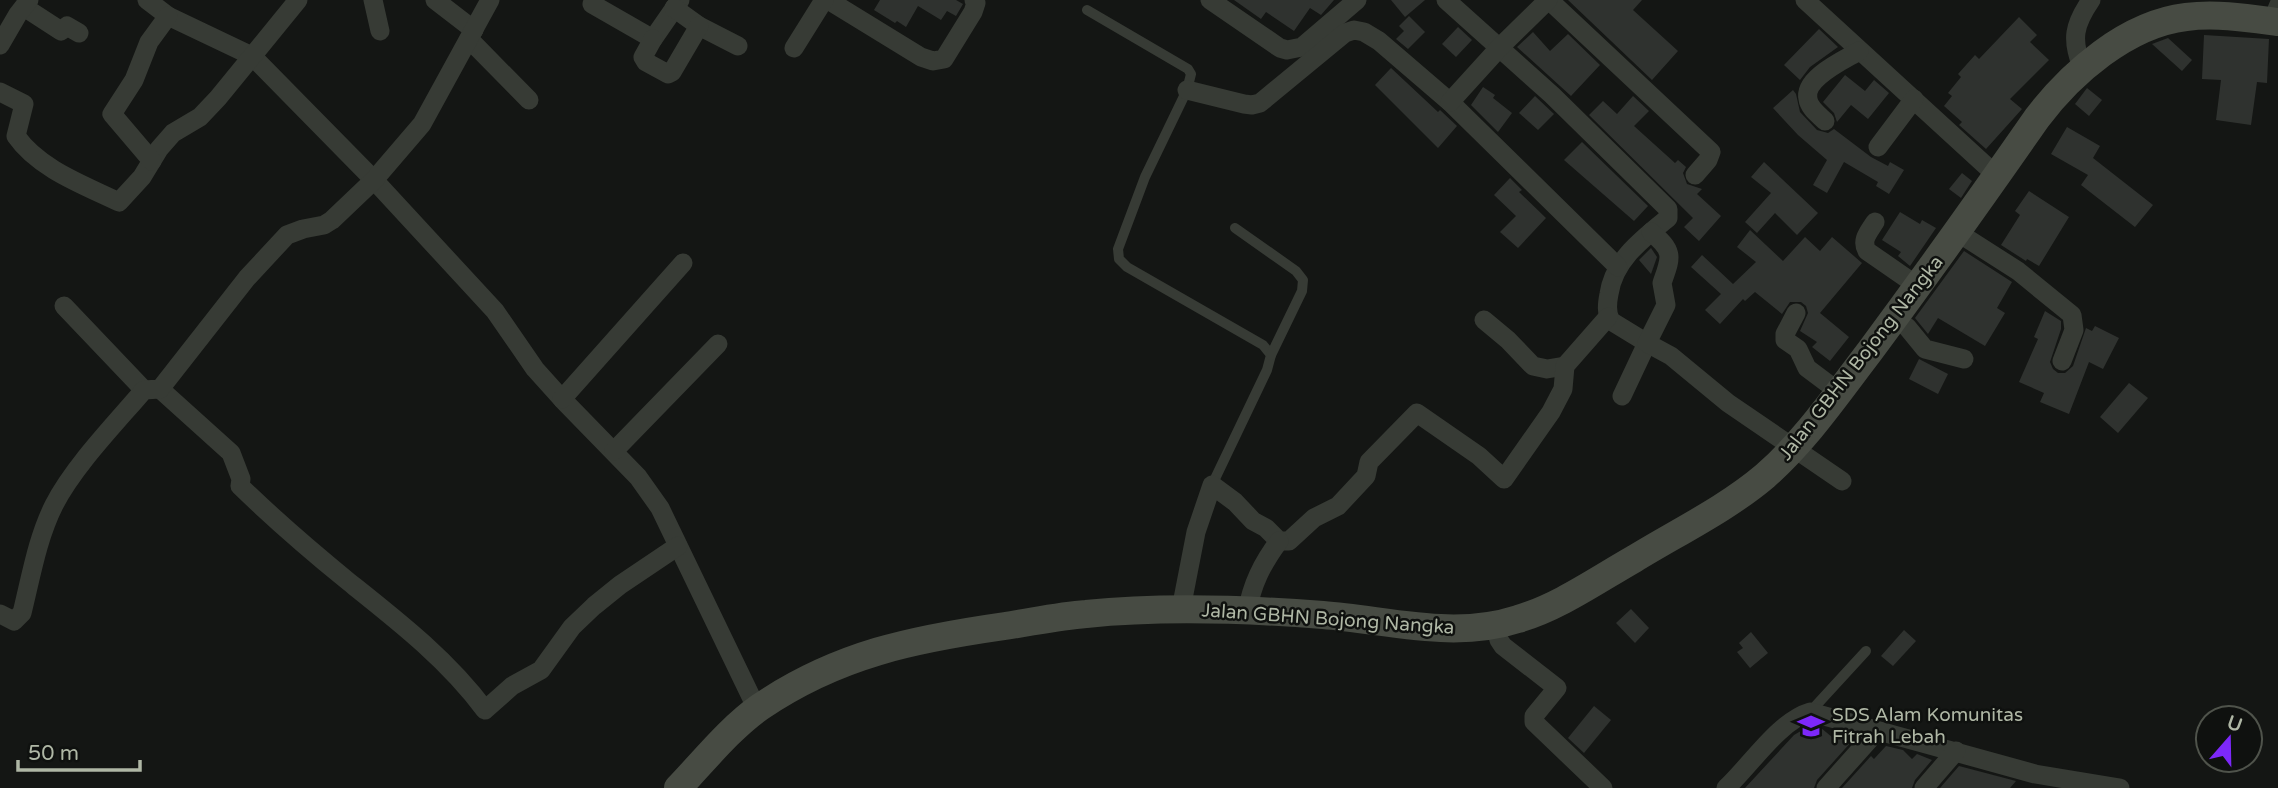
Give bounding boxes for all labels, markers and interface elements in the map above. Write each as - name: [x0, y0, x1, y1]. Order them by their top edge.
- street label: Jalan GBHN Bojong Nangka: [1774, 251, 1948, 465]
- street label: Jalan GBHN Bojong Nangka: [1201, 599, 1455, 639]
- place label: SDS Alam Komunitas Fitrah Lebah: [1832, 704, 2023, 748]
- north arrow: [2194, 704, 2264, 774]
- school or university icon: SDS Alam Komunitas Fitrah Lebah: [1796, 711, 1826, 741]
- text: U: [2224, 711, 2245, 737]
- scale bar: [18, 728, 140, 772]
- text: 50 m: [28, 741, 79, 766]

